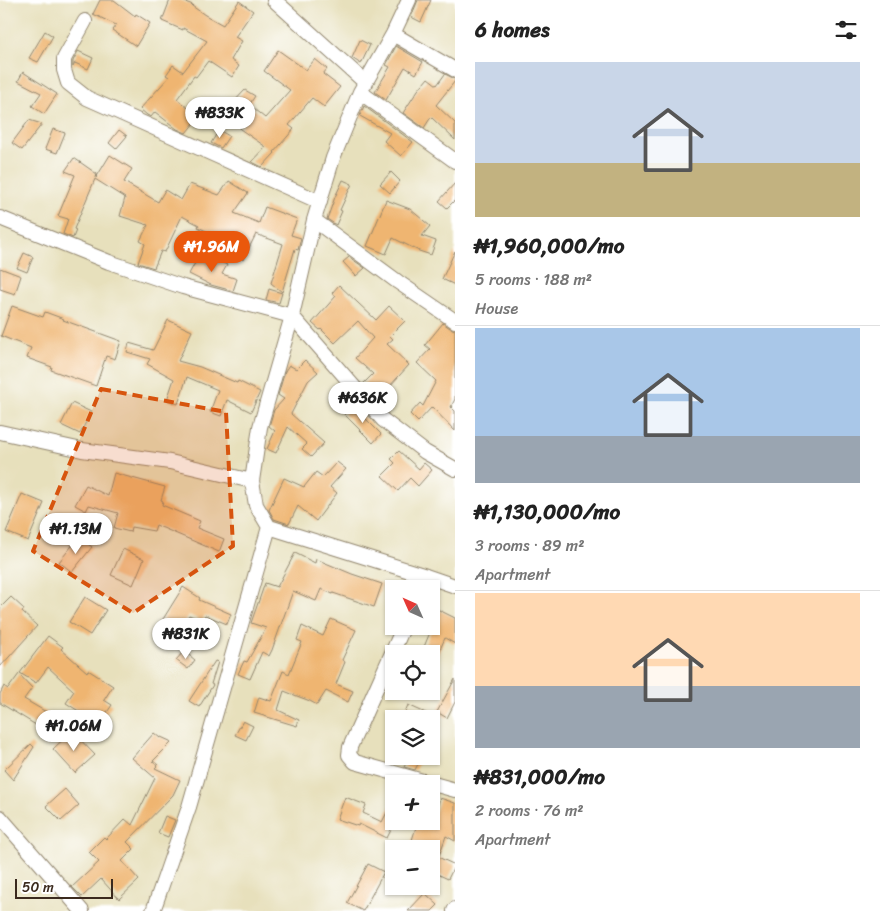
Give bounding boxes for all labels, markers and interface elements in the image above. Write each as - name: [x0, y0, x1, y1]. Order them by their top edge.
- text: 6 homes: [475, 11, 550, 49]
- icon: filters: [832, 16, 860, 44]
- icon: home: [623, 95, 713, 185]
- pin: ₦833K: [185, 96, 255, 139]
- text: ₦833K: [196, 98, 244, 127]
- text: ₦1,960,000/mo: [475, 227, 624, 265]
- pin: ₦1.96M: [171, 230, 253, 273]
- text: ₦1.96M: [185, 232, 239, 261]
- text: 5 rooms · 188 m²: [475, 265, 592, 294]
- text: House: [475, 294, 518, 323]
- icon: home: [623, 360, 713, 450]
- pin: ₦636K: [328, 382, 398, 424]
- text: ₦636K: [339, 383, 387, 412]
- text: ₦1,130,000/mo: [475, 493, 620, 531]
- pin: ₦1.13M: [35, 512, 117, 555]
- text: ₦1.13M: [50, 514, 102, 543]
- text: 3 rooms · 89 m²: [475, 531, 584, 560]
- text: Apartment: [475, 560, 551, 589]
- north arrow: [385, 580, 440, 635]
- map controls: [385, 580, 440, 895]
- pin: ₦831K: [151, 618, 221, 660]
- text: ₦831K: [163, 619, 209, 648]
- icon: home: [623, 625, 713, 715]
- button: locate: [385, 645, 440, 700]
- pin: ₦1.06M: [33, 710, 115, 752]
- button: layers: [385, 710, 440, 765]
- text: ₦1.06M: [47, 711, 101, 740]
- text: ₦831,000/mo: [475, 758, 605, 796]
- button: +: [385, 775, 440, 830]
- text: 2 rooms · 76 m²: [475, 796, 584, 825]
- text: Apartment: [475, 825, 551, 854]
- button: −: [385, 840, 440, 895]
- text: 50 m: [22, 875, 54, 900]
- scale bar: [15, 876, 112, 899]

